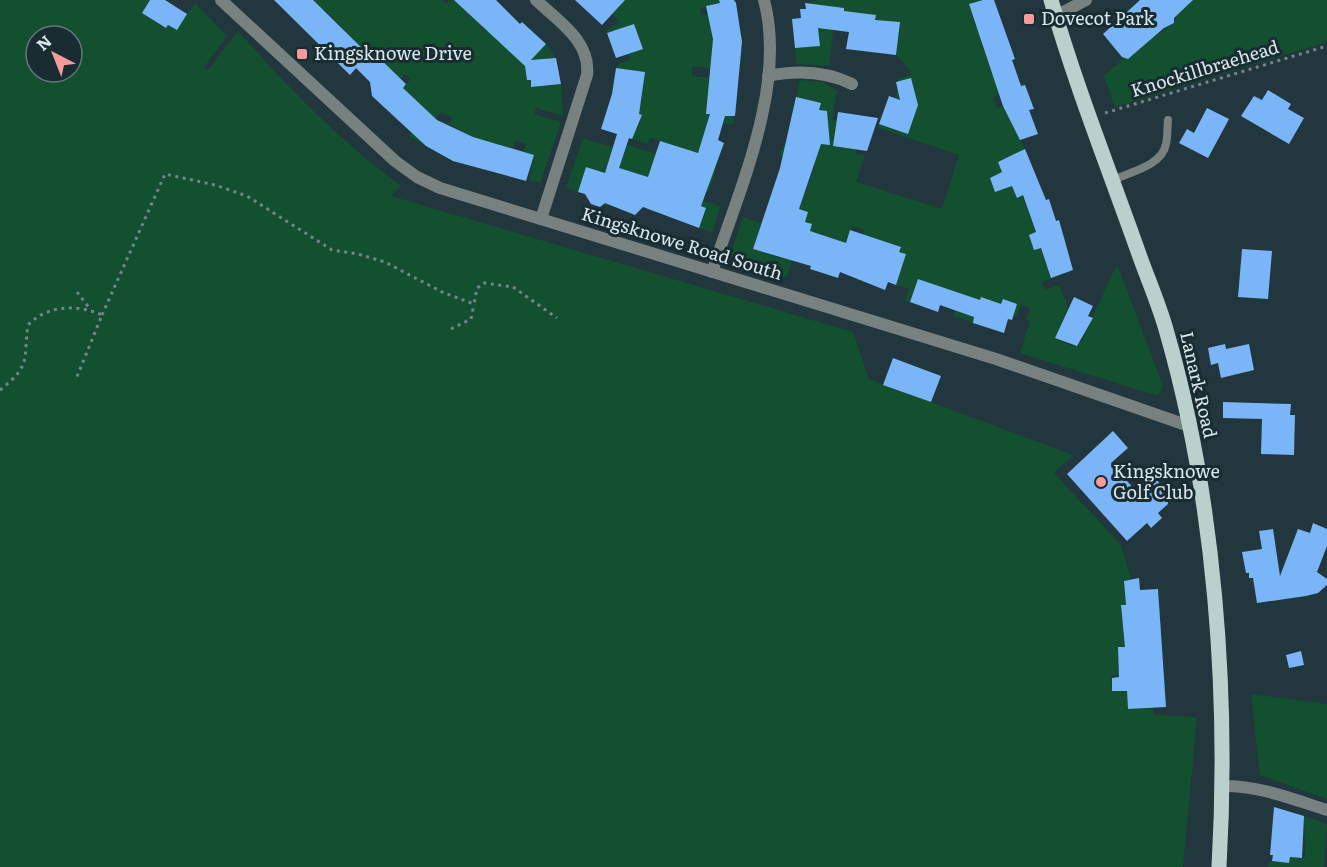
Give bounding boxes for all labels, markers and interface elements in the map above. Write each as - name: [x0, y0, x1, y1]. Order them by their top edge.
- place label: Dovecot Park: [1041, 4, 1155, 31]
- marker: Dovecot Park: [1022, 12, 1036, 26]
- north arrow: [24, 24, 84, 84]
- text: N: [30, 29, 56, 56]
- street label: Knockillbraehead: [1127, 32, 1282, 103]
- place label: Kingsknowe Drive: [314, 39, 472, 66]
- marker: Kingsknowe Drive: [295, 47, 309, 61]
- street label: Kingsknowe Road South: [579, 199, 786, 286]
- street label: Lanark Road: [1174, 329, 1225, 441]
- place label: Kingsknowe Golf Club: [1113, 457, 1220, 505]
- marker: Kingsknowe Golf Club: [1094, 475, 1108, 489]

